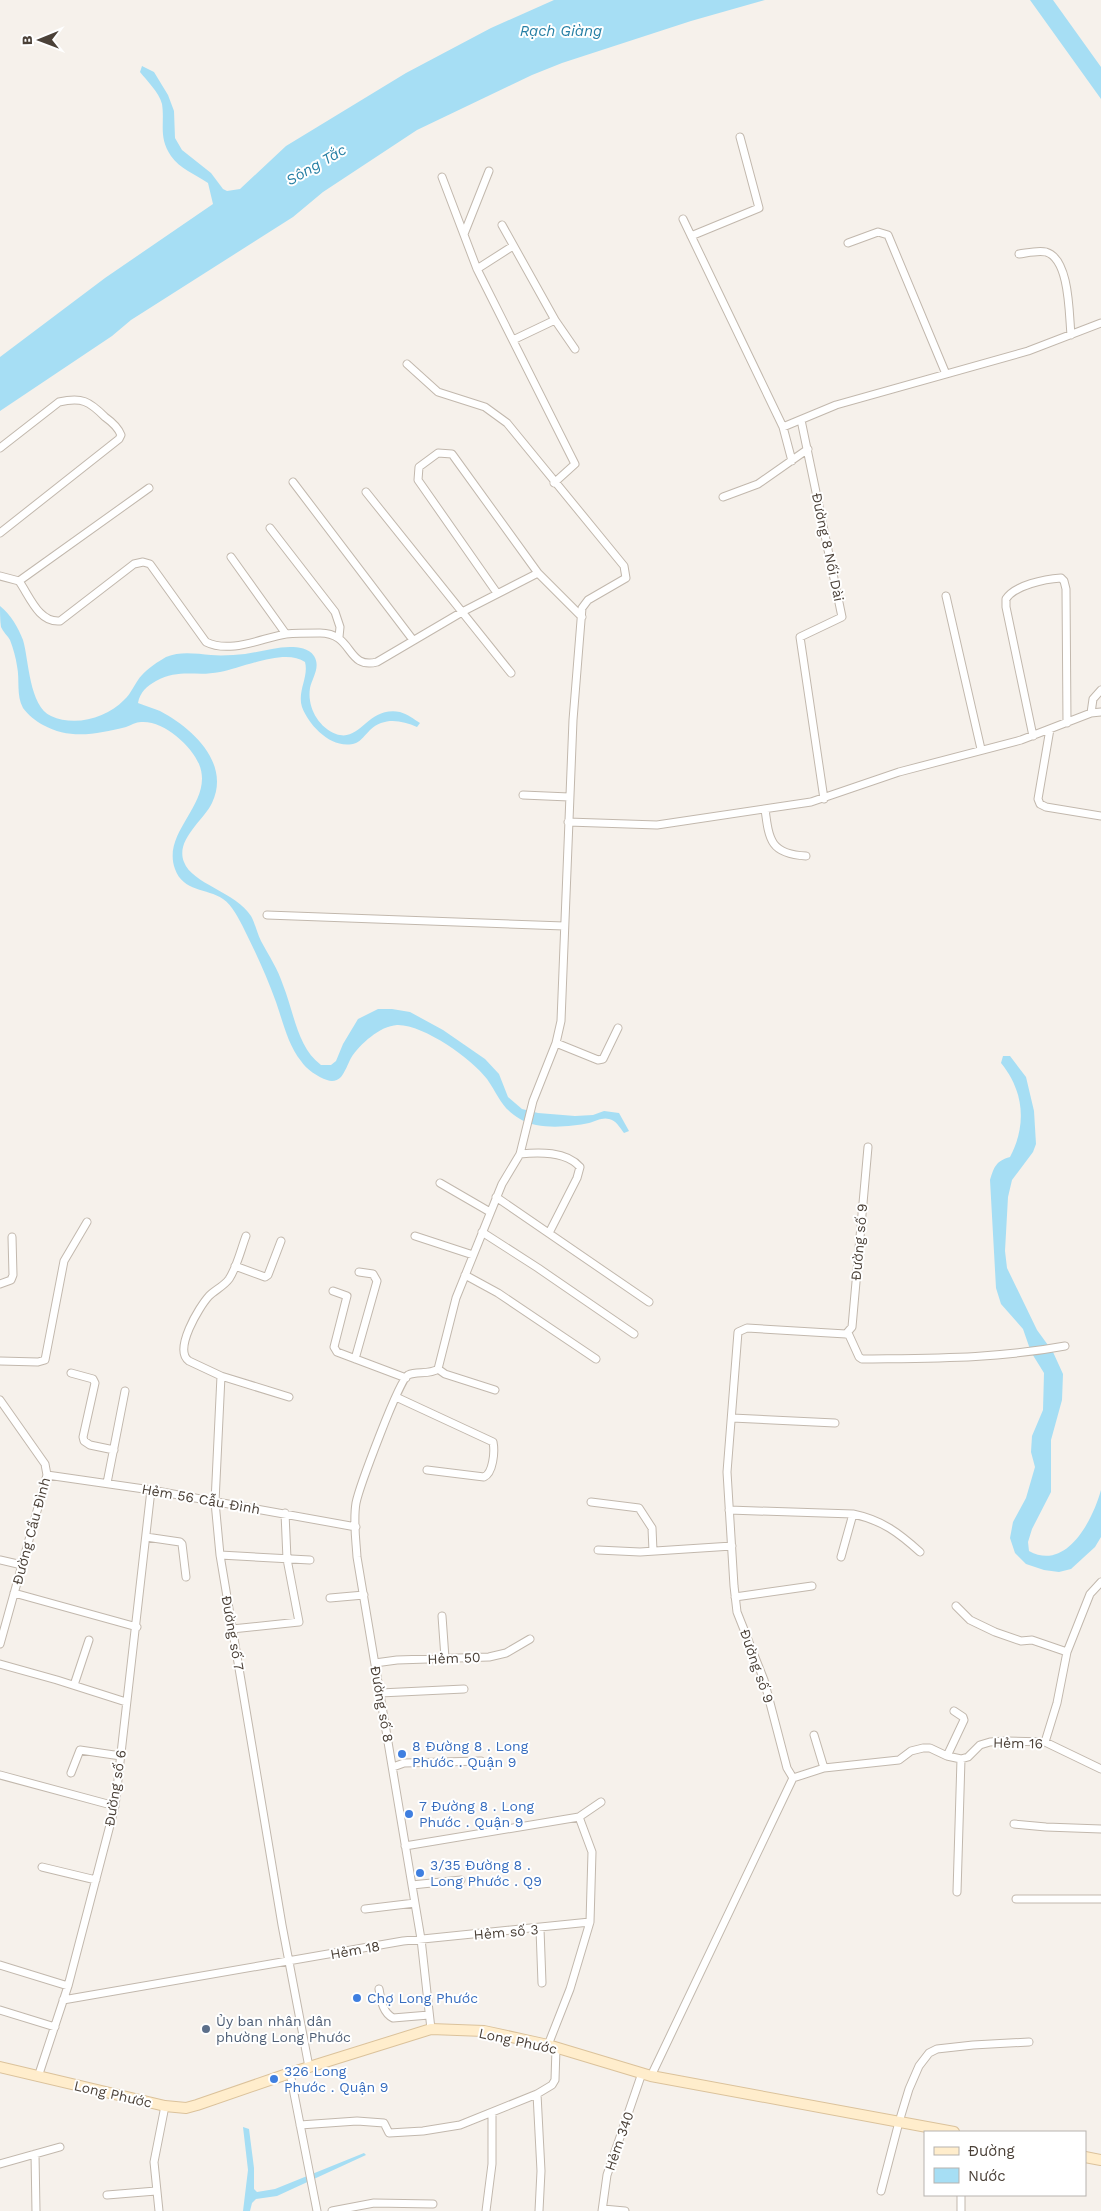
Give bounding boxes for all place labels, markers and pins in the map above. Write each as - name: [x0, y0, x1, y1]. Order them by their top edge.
- place label: 8 Đường 8 . Long Phước . Quận 9: [412, 1738, 529, 1770]
- marker: 8 Đường 8 . Long Phước . Quận 9: [396, 1748, 408, 1760]
- place label: 7 Đường 8 . Long Phước . Quận 9: [419, 1798, 535, 1830]
- marker: 7 Đường 8 . Long Phước . Quận 9: [403, 1808, 415, 1820]
- place label: 3/35 Đường 8 . Long Phước . Q9: [430, 1857, 542, 1889]
- marker: 3/35 Đường 8 . Long Phước . Q9: [414, 1867, 426, 1879]
- place label: Chợ Long Phước: [367, 1990, 478, 2006]
- marker: Chợ Long Phước: [351, 1992, 363, 2004]
- place label: Ủy ban nhân dân phường Long Phước: [216, 2013, 351, 2045]
- marker: Ủy ban nhân dân phường Long Phước: [200, 2023, 212, 2035]
- place label: 326 Long Phước . Quận 9: [284, 2063, 388, 2095]
- marker: 326 Long Phước . Quận 9: [268, 2073, 280, 2085]

